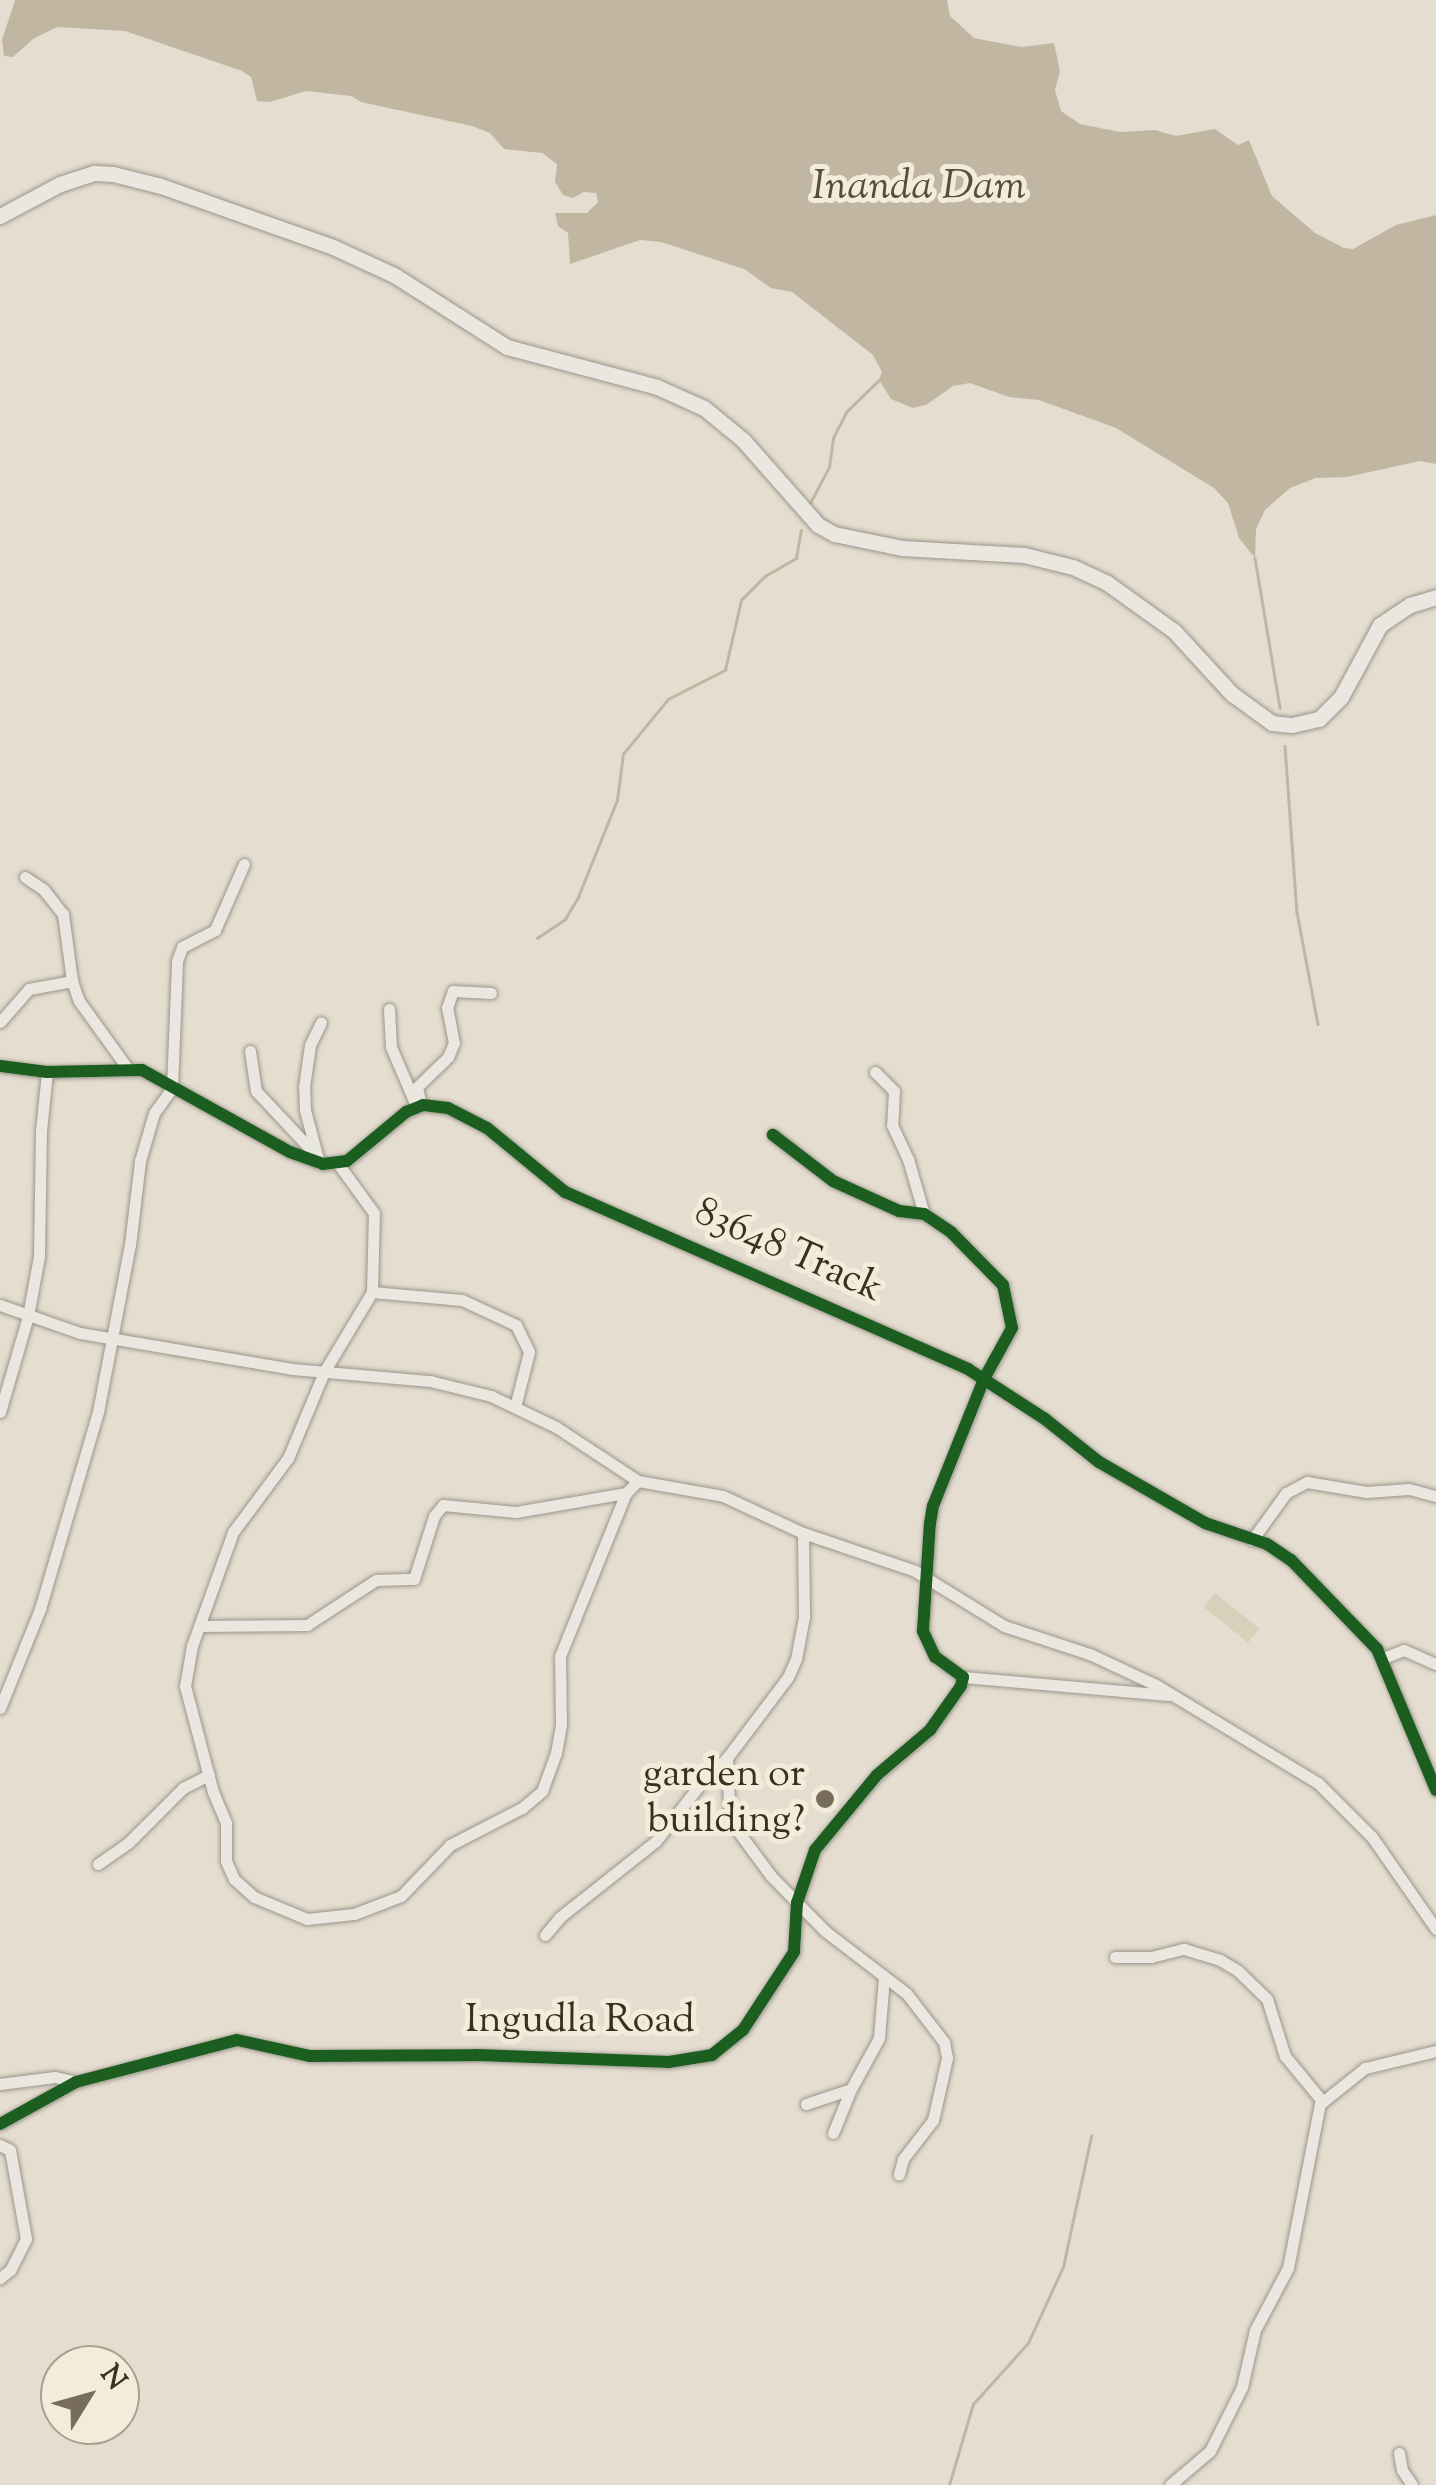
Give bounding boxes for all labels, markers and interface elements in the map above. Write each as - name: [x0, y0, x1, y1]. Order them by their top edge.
- water label: Inanda Dam: [812, 163, 1026, 213]
- street label: 83648 Track: [687, 1189, 889, 1315]
- place label: garden or building?: [643, 1752, 805, 1846]
- marker: garden or building?: [814, 1788, 836, 1810]
- street label: Ingudla Road: [465, 1998, 695, 2046]
- north arrow: [40, 2345, 140, 2445]
- text: N: [90, 2357, 135, 2399]

